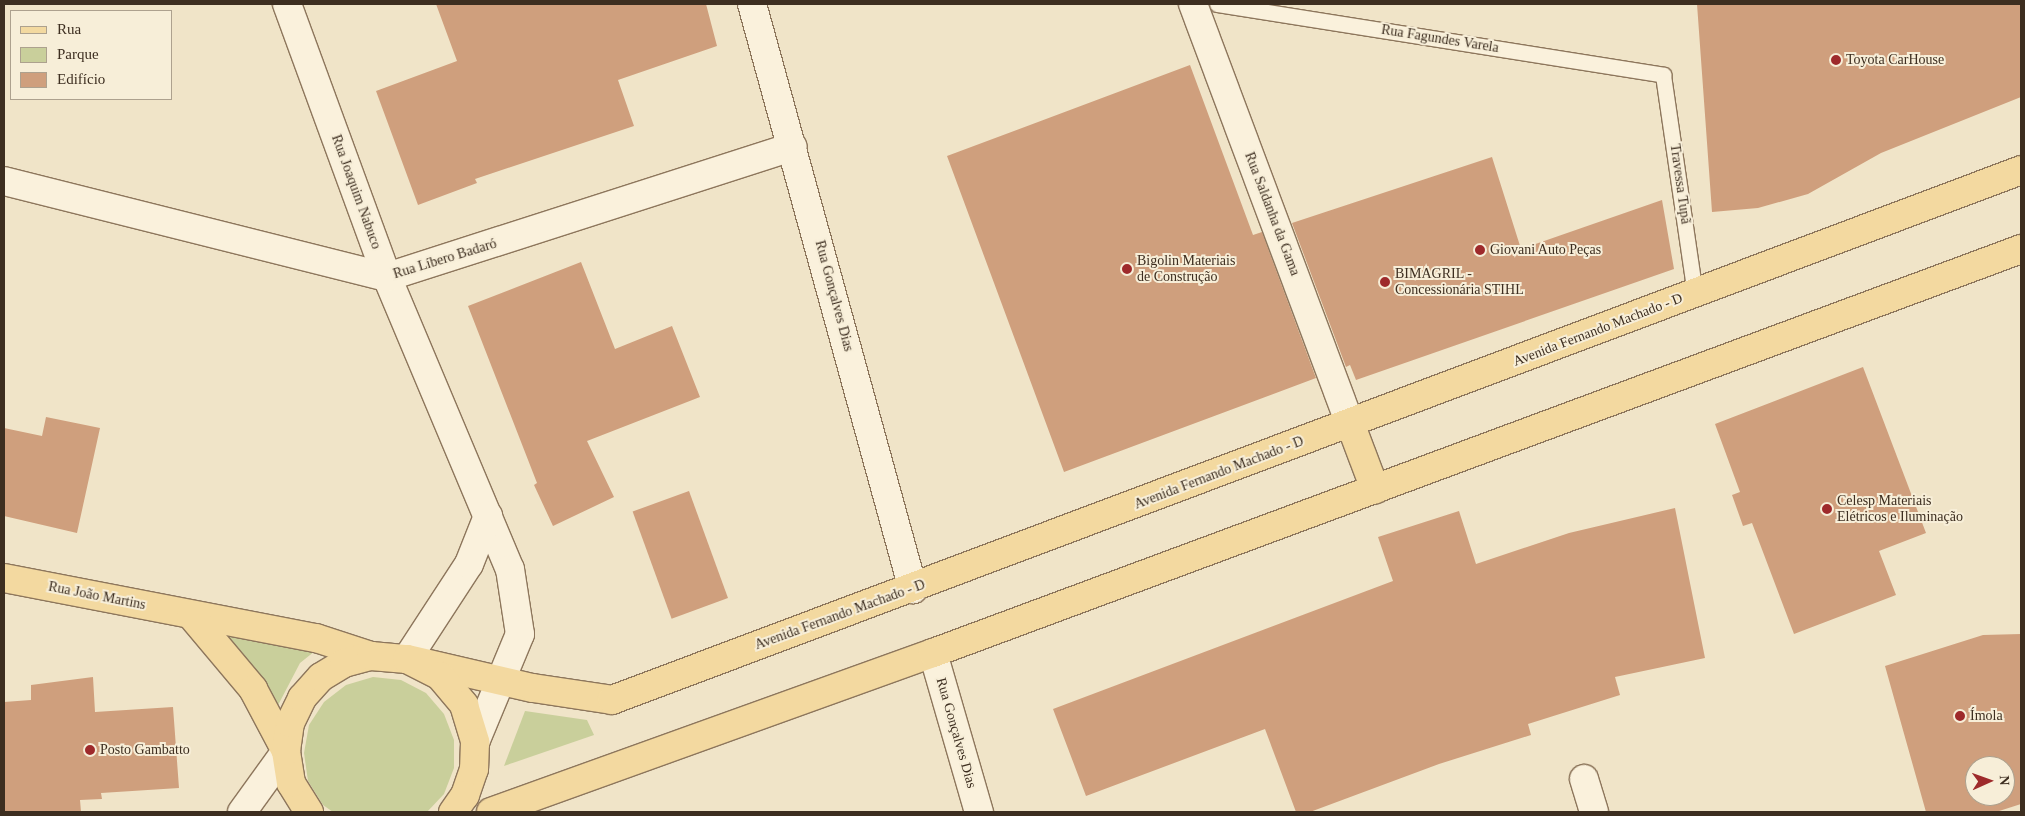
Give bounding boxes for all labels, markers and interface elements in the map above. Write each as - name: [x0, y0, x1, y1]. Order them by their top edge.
- legend: [10, 10, 172, 100]
- text: Rua: [57, 21, 81, 37]
- street label: Rua Fagundes Varela: [1380, 21, 1500, 57]
- text: Parque: [57, 46, 99, 62]
- place label: Toyota CarHouse: [1846, 52, 1944, 68]
- marker: Toyota CarHouse: [1830, 54, 1842, 66]
- text: Edifício: [57, 71, 105, 87]
- street label: Rua Joaquim Nabuco: [327, 132, 385, 252]
- street label: Travessa Tupã: [1666, 143, 1694, 225]
- street label: Rua Saldanha da Gama: [1241, 150, 1303, 278]
- street label: Rua Líbero Badaró: [391, 235, 499, 283]
- street label: Rua Gonçalves Dias: [811, 239, 857, 353]
- place label: Giovani Auto Peças: [1490, 242, 1602, 258]
- marker: Giovani Auto Peças: [1474, 244, 1486, 256]
- place label: Bigolin Materiais de Construção: [1137, 253, 1235, 286]
- marker: Bigolin Materiais de Construção: [1121, 263, 1133, 275]
- place label: BIMAGRIL - Concessionária STIHL: [1395, 266, 1524, 298]
- marker: BIMAGRIL - Concessionária STIHL: [1379, 276, 1391, 288]
- street label: Avenida Fernando Machado - D: [1511, 290, 1685, 370]
- street label: Avenida Fernando Machado - D: [1132, 433, 1306, 513]
- place label: Celesp Materiais Elétricos e Iluminação: [1837, 493, 1963, 526]
- marker: Celesp Materiais Elétricos e Iluminação: [1821, 503, 1833, 515]
- street label: Avenida Fernando Machado - D: [752, 576, 928, 654]
- street label: Rua João Martins: [47, 578, 147, 614]
- street label: Rua Gonçalves Dias: [932, 676, 980, 790]
- place label: Ímola: [1970, 708, 2003, 724]
- marker: Ímola: [1954, 710, 1966, 722]
- place label: Posto Gambatto: [100, 742, 190, 758]
- marker: Posto Gambatto: [84, 744, 96, 756]
- north arrow: [1965, 756, 2015, 806]
- text: N: [1997, 775, 2012, 786]

